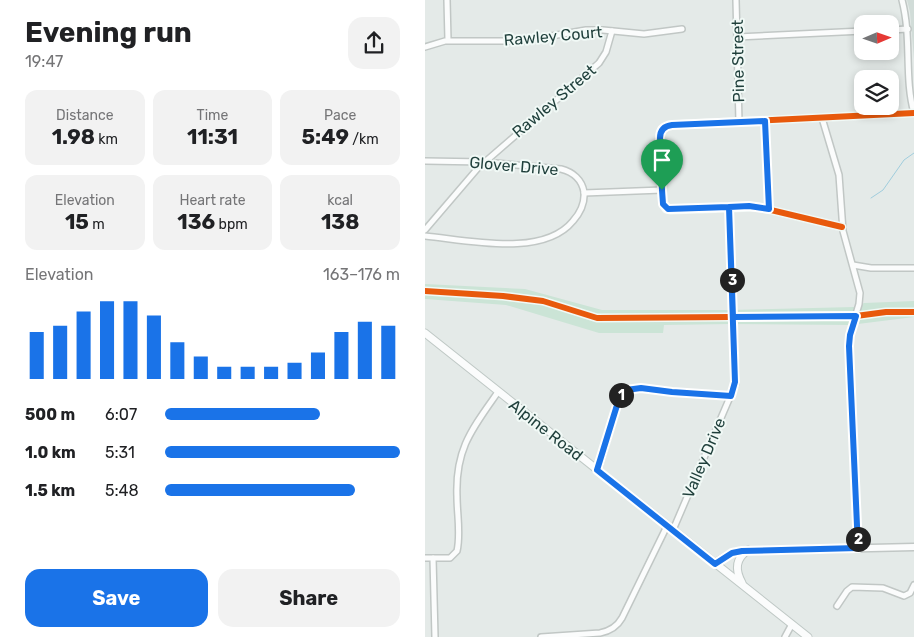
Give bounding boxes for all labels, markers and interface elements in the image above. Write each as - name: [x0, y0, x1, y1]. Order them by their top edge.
- north arrow: [854, 15, 899, 60]
- map controls: [854, 15, 899, 115]
- text: Evening run: [25, 16, 192, 49]
- button: share: [348, 17, 400, 69]
- street label: Pine Street: [728, 19, 748, 103]
- street label: Rawley Court: [503, 22, 603, 50]
- text: 19:47: [25, 52, 63, 71]
- street label: Rawley Street: [508, 61, 600, 141]
- button: layers: [854, 70, 899, 115]
- text: Distance: [56, 107, 114, 124]
- text: Time: [197, 107, 228, 124]
- text: Pace: [324, 107, 356, 124]
- text: 1.98: [52, 124, 95, 149]
- text: 11:31: [187, 124, 238, 149]
- text: 5:49: [302, 124, 349, 149]
- text: km: [95, 131, 118, 148]
- text: /km: [349, 131, 379, 148]
- pin: [641, 139, 683, 190]
- icon: arrive: [648, 146, 676, 174]
- street label: Glover Drive: [469, 153, 559, 179]
- text: Elevation: [55, 192, 115, 209]
- text: Heart rate: [180, 192, 245, 209]
- text: kcal: [327, 192, 353, 209]
- text: 15: [65, 209, 89, 234]
- text: 136: [177, 209, 215, 234]
- text: 138: [321, 209, 359, 234]
- text: m: [89, 216, 105, 233]
- text: bpm: [215, 216, 248, 233]
- text: Elevation: [25, 265, 94, 284]
- text: 163–176 m: [323, 265, 400, 284]
- pin: 3: [719, 268, 745, 292]
- text: 3: [728, 272, 737, 289]
- pin: 1: [609, 382, 633, 408]
- text: 1: [618, 387, 625, 404]
- street label: Alpine Road: [505, 395, 587, 465]
- text: 500 m: [25, 405, 75, 424]
- text: 6:07: [105, 405, 137, 424]
- street label: Valley Drive: [679, 415, 729, 501]
- text: 1.0 km: [25, 443, 76, 462]
- text: 5:31: [105, 443, 135, 462]
- text: 1.5 km: [25, 481, 75, 500]
- text: 5:48: [105, 481, 139, 500]
- pin: 2: [845, 526, 871, 552]
- text: 2: [854, 531, 863, 548]
- button: Save: [25, 569, 208, 627]
- button: Share: [218, 569, 400, 627]

